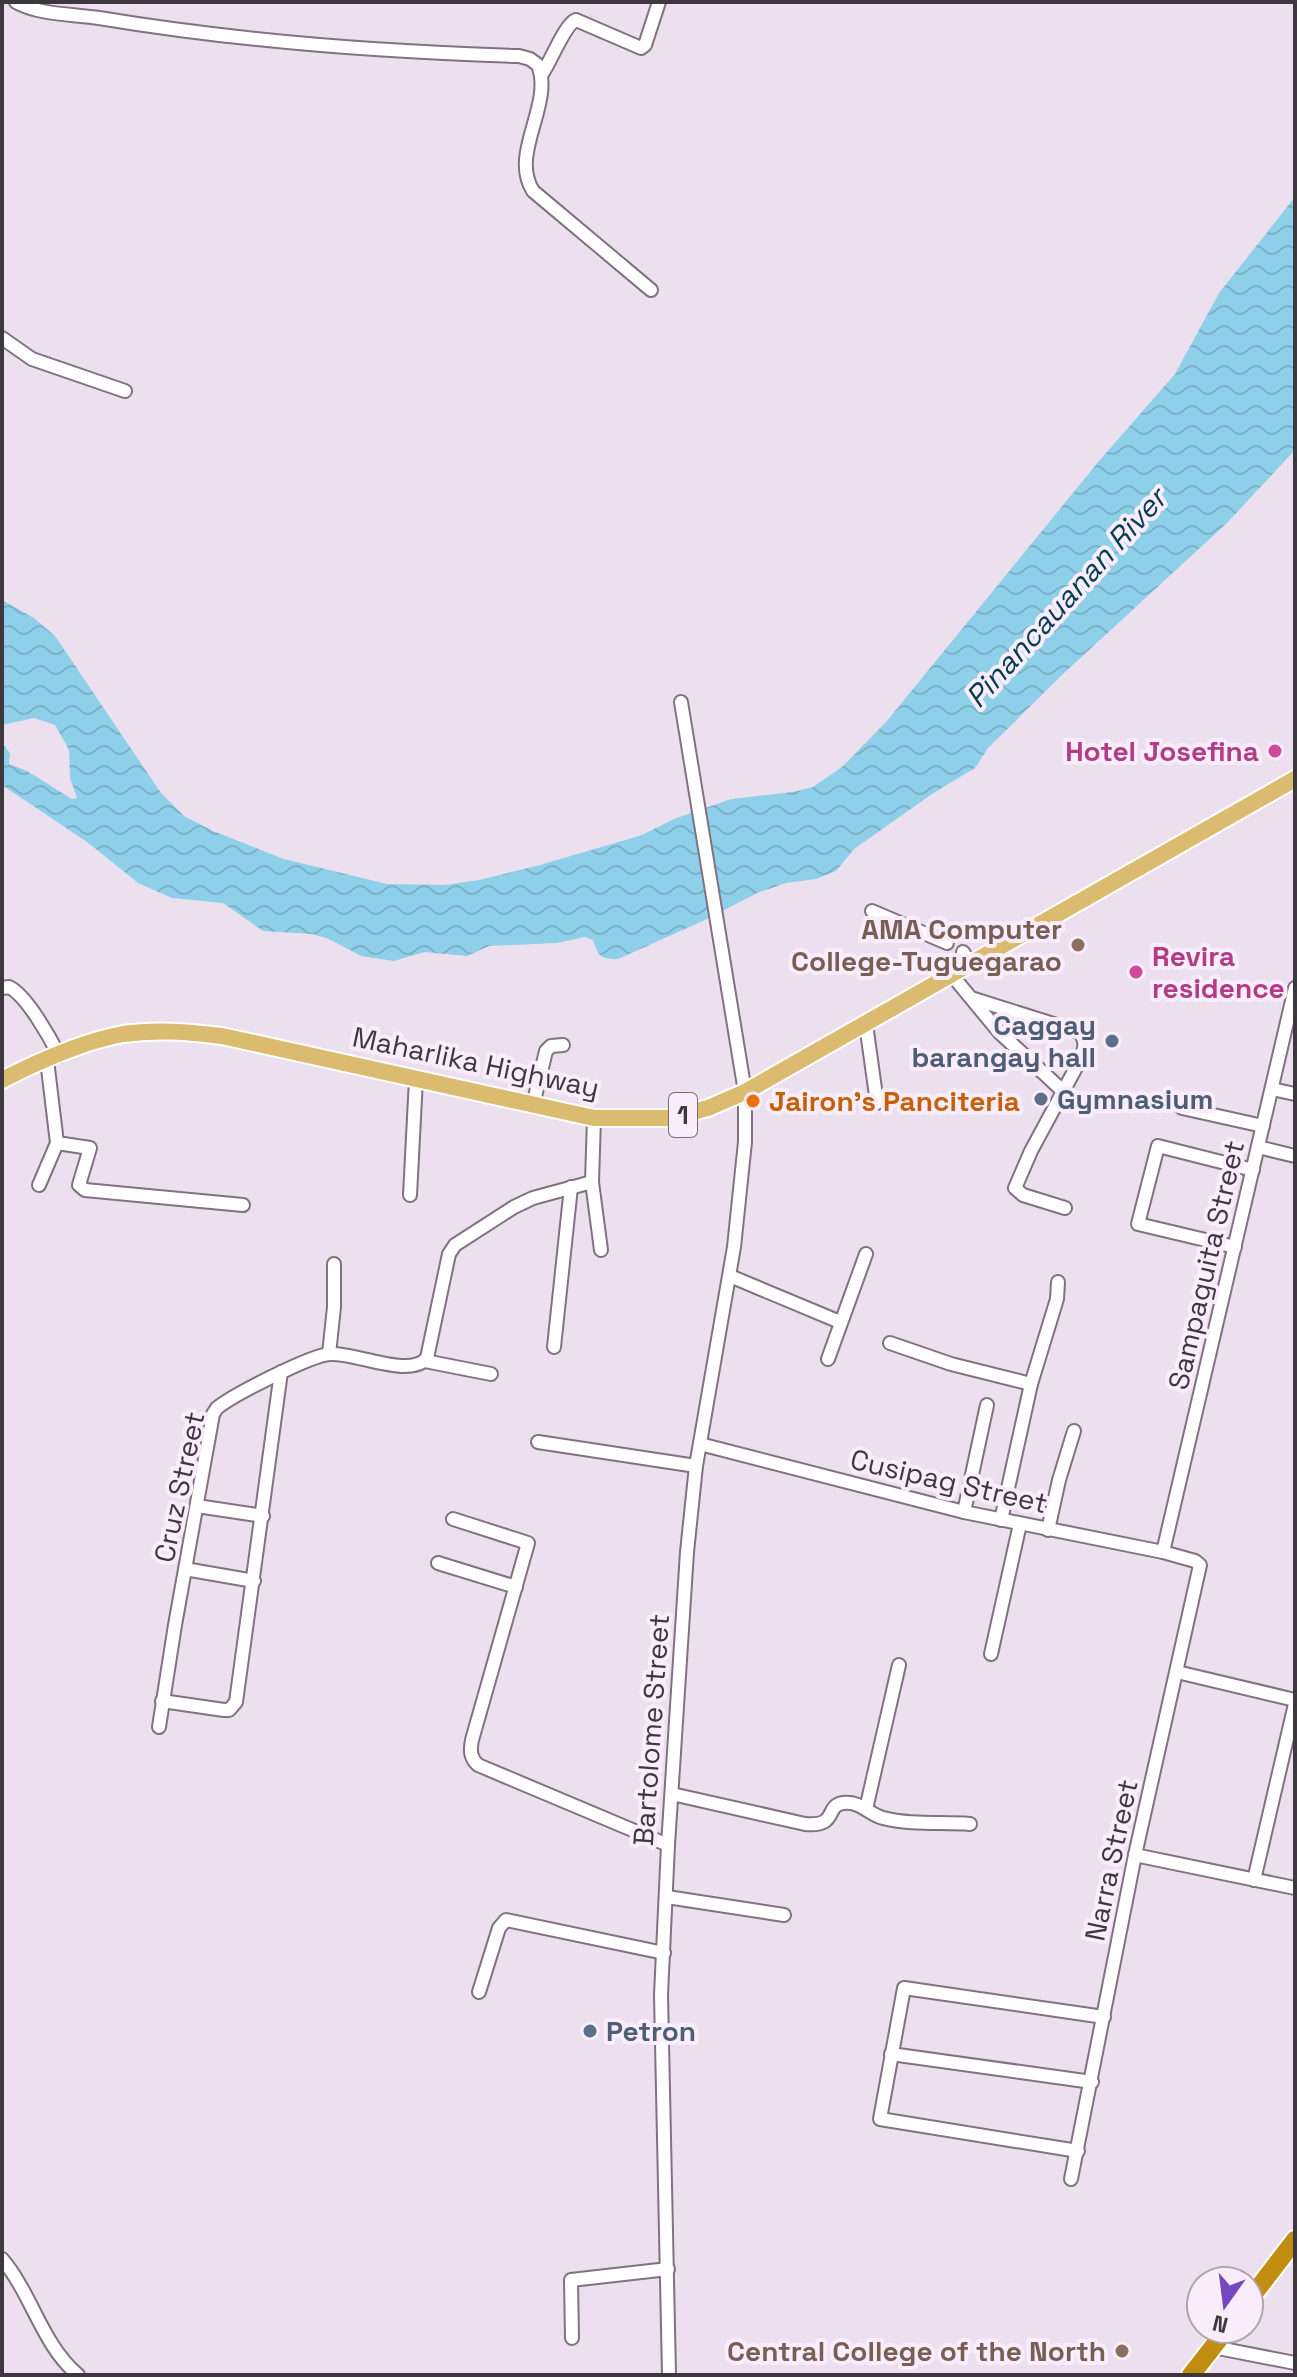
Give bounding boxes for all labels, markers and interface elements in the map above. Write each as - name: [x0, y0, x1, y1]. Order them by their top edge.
- water label: Pinancauanan River: [957, 478, 1176, 716]
- place label: Hotel Josefina: [1065, 733, 1259, 769]
- marker: Hotel Josefina: [1266, 742, 1284, 760]
- place label: AMA Computer College-Tuguegarao: [791, 911, 1062, 979]
- marker: AMA Computer College-Tuguegarao: [1069, 936, 1087, 954]
- place label: Revira residence: [1152, 938, 1285, 1006]
- marker: Revira residence: [1127, 963, 1145, 981]
- place label: Caggay barangay hall: [911, 1007, 1096, 1075]
- street label: Maharlika Highway: [349, 1018, 603, 1106]
- marker: Caggay barangay hall: [1103, 1032, 1121, 1050]
- place label: Gymnasium: [1057, 1081, 1213, 1117]
- place label: Jairon's Panciteria: [769, 1083, 1020, 1119]
- marker: Gymnasium: [1032, 1090, 1050, 1108]
- marker: Jairon's Panciteria: [744, 1092, 762, 1110]
- road number: 1: [669, 1093, 697, 1137]
- street label: Sampaguita Street: [1160, 1137, 1252, 1393]
- street label: Cruz Street: [145, 1408, 213, 1566]
- street label: Cusipag Street: [847, 1441, 1051, 1521]
- street label: Bartolome Street: [625, 1613, 677, 1847]
- street label: Narra Street: [1076, 1776, 1146, 1944]
- place label: Petron: [606, 2013, 696, 2049]
- marker: Petron: [581, 2022, 599, 2040]
- north arrow: [1185, 2265, 1265, 2345]
- text: N: [1210, 2309, 1231, 2340]
- place label: Central College of the North: [727, 2333, 1106, 2369]
- marker: Central College of the North: [1113, 2342, 1131, 2360]

